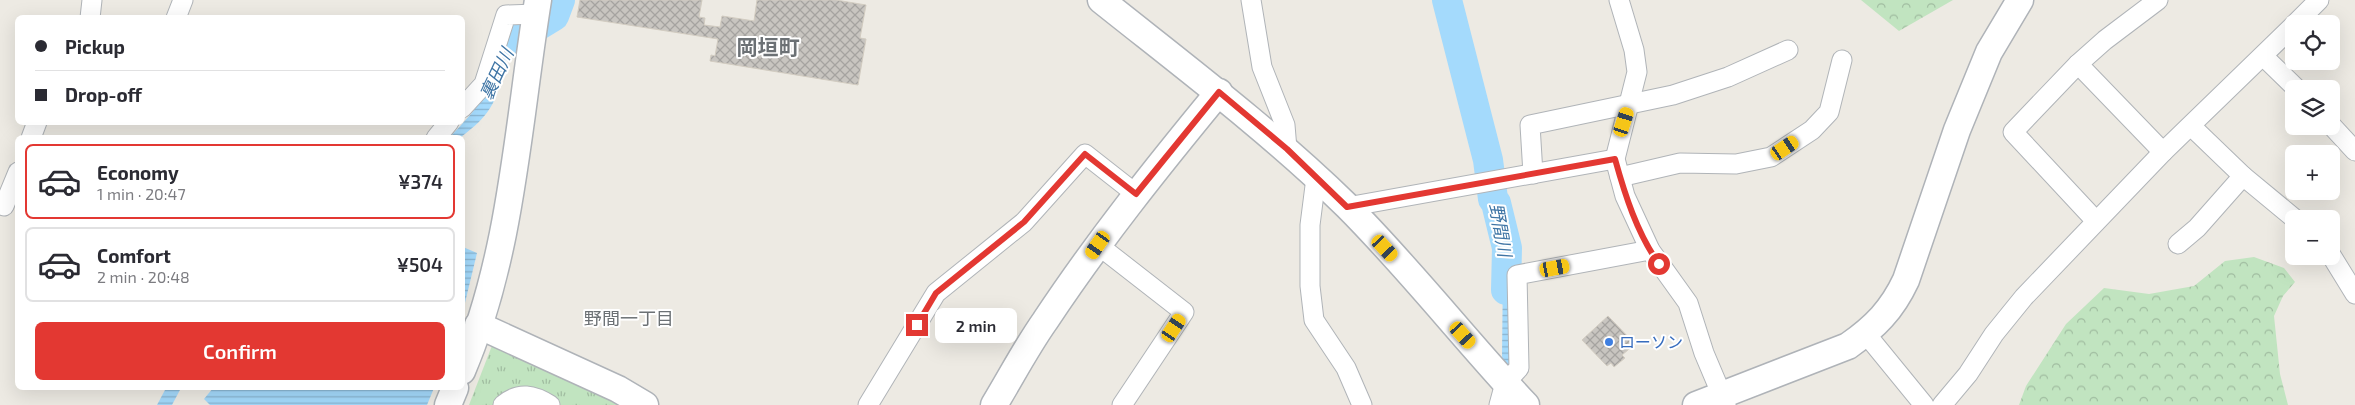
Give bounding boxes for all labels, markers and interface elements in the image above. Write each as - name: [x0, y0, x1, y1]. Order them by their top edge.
- map controls: [2285, 15, 2340, 265]
- button: locate: [2285, 15, 2340, 70]
- district label: 岡垣町: [737, 34, 800, 59]
- text: Pickup: [65, 35, 125, 58]
- water label: 裏田川: [475, 43, 518, 103]
- button: layers: [2285, 80, 2340, 135]
- text: Drop-off: [65, 83, 142, 106]
- car: [1612, 105, 1635, 139]
- car: [1768, 133, 1801, 163]
- button: +: [2285, 145, 2340, 200]
- icon: car: [37, 159, 82, 204]
- text: Economy: [97, 161, 179, 184]
- text: ¥374: [398, 170, 443, 193]
- text: 1 min · 20:47: [97, 184, 186, 203]
- water label: 野間川: [1485, 201, 1517, 260]
- button: −: [2285, 210, 2340, 265]
- car: [1083, 228, 1112, 262]
- car: [1369, 232, 1400, 264]
- icon: car: [37, 242, 82, 287]
- text: Comfort: [97, 244, 171, 267]
- text: ¥504: [397, 253, 443, 276]
- route start: [1648, 253, 1670, 275]
- car: [1538, 258, 1571, 278]
- text: 2 min · 20:48: [97, 267, 190, 286]
- district label: 野間一丁目: [584, 307, 674, 329]
- callout: 2 min: [934, 308, 1017, 342]
- car: [1159, 311, 1188, 345]
- route end: [906, 314, 928, 336]
- text: 2 min: [956, 316, 996, 335]
- car: [1447, 319, 1478, 351]
- button: Confirm: [35, 322, 445, 380]
- place label: ローソン: [1619, 332, 1683, 351]
- marker: ローソン: [1603, 336, 1615, 348]

